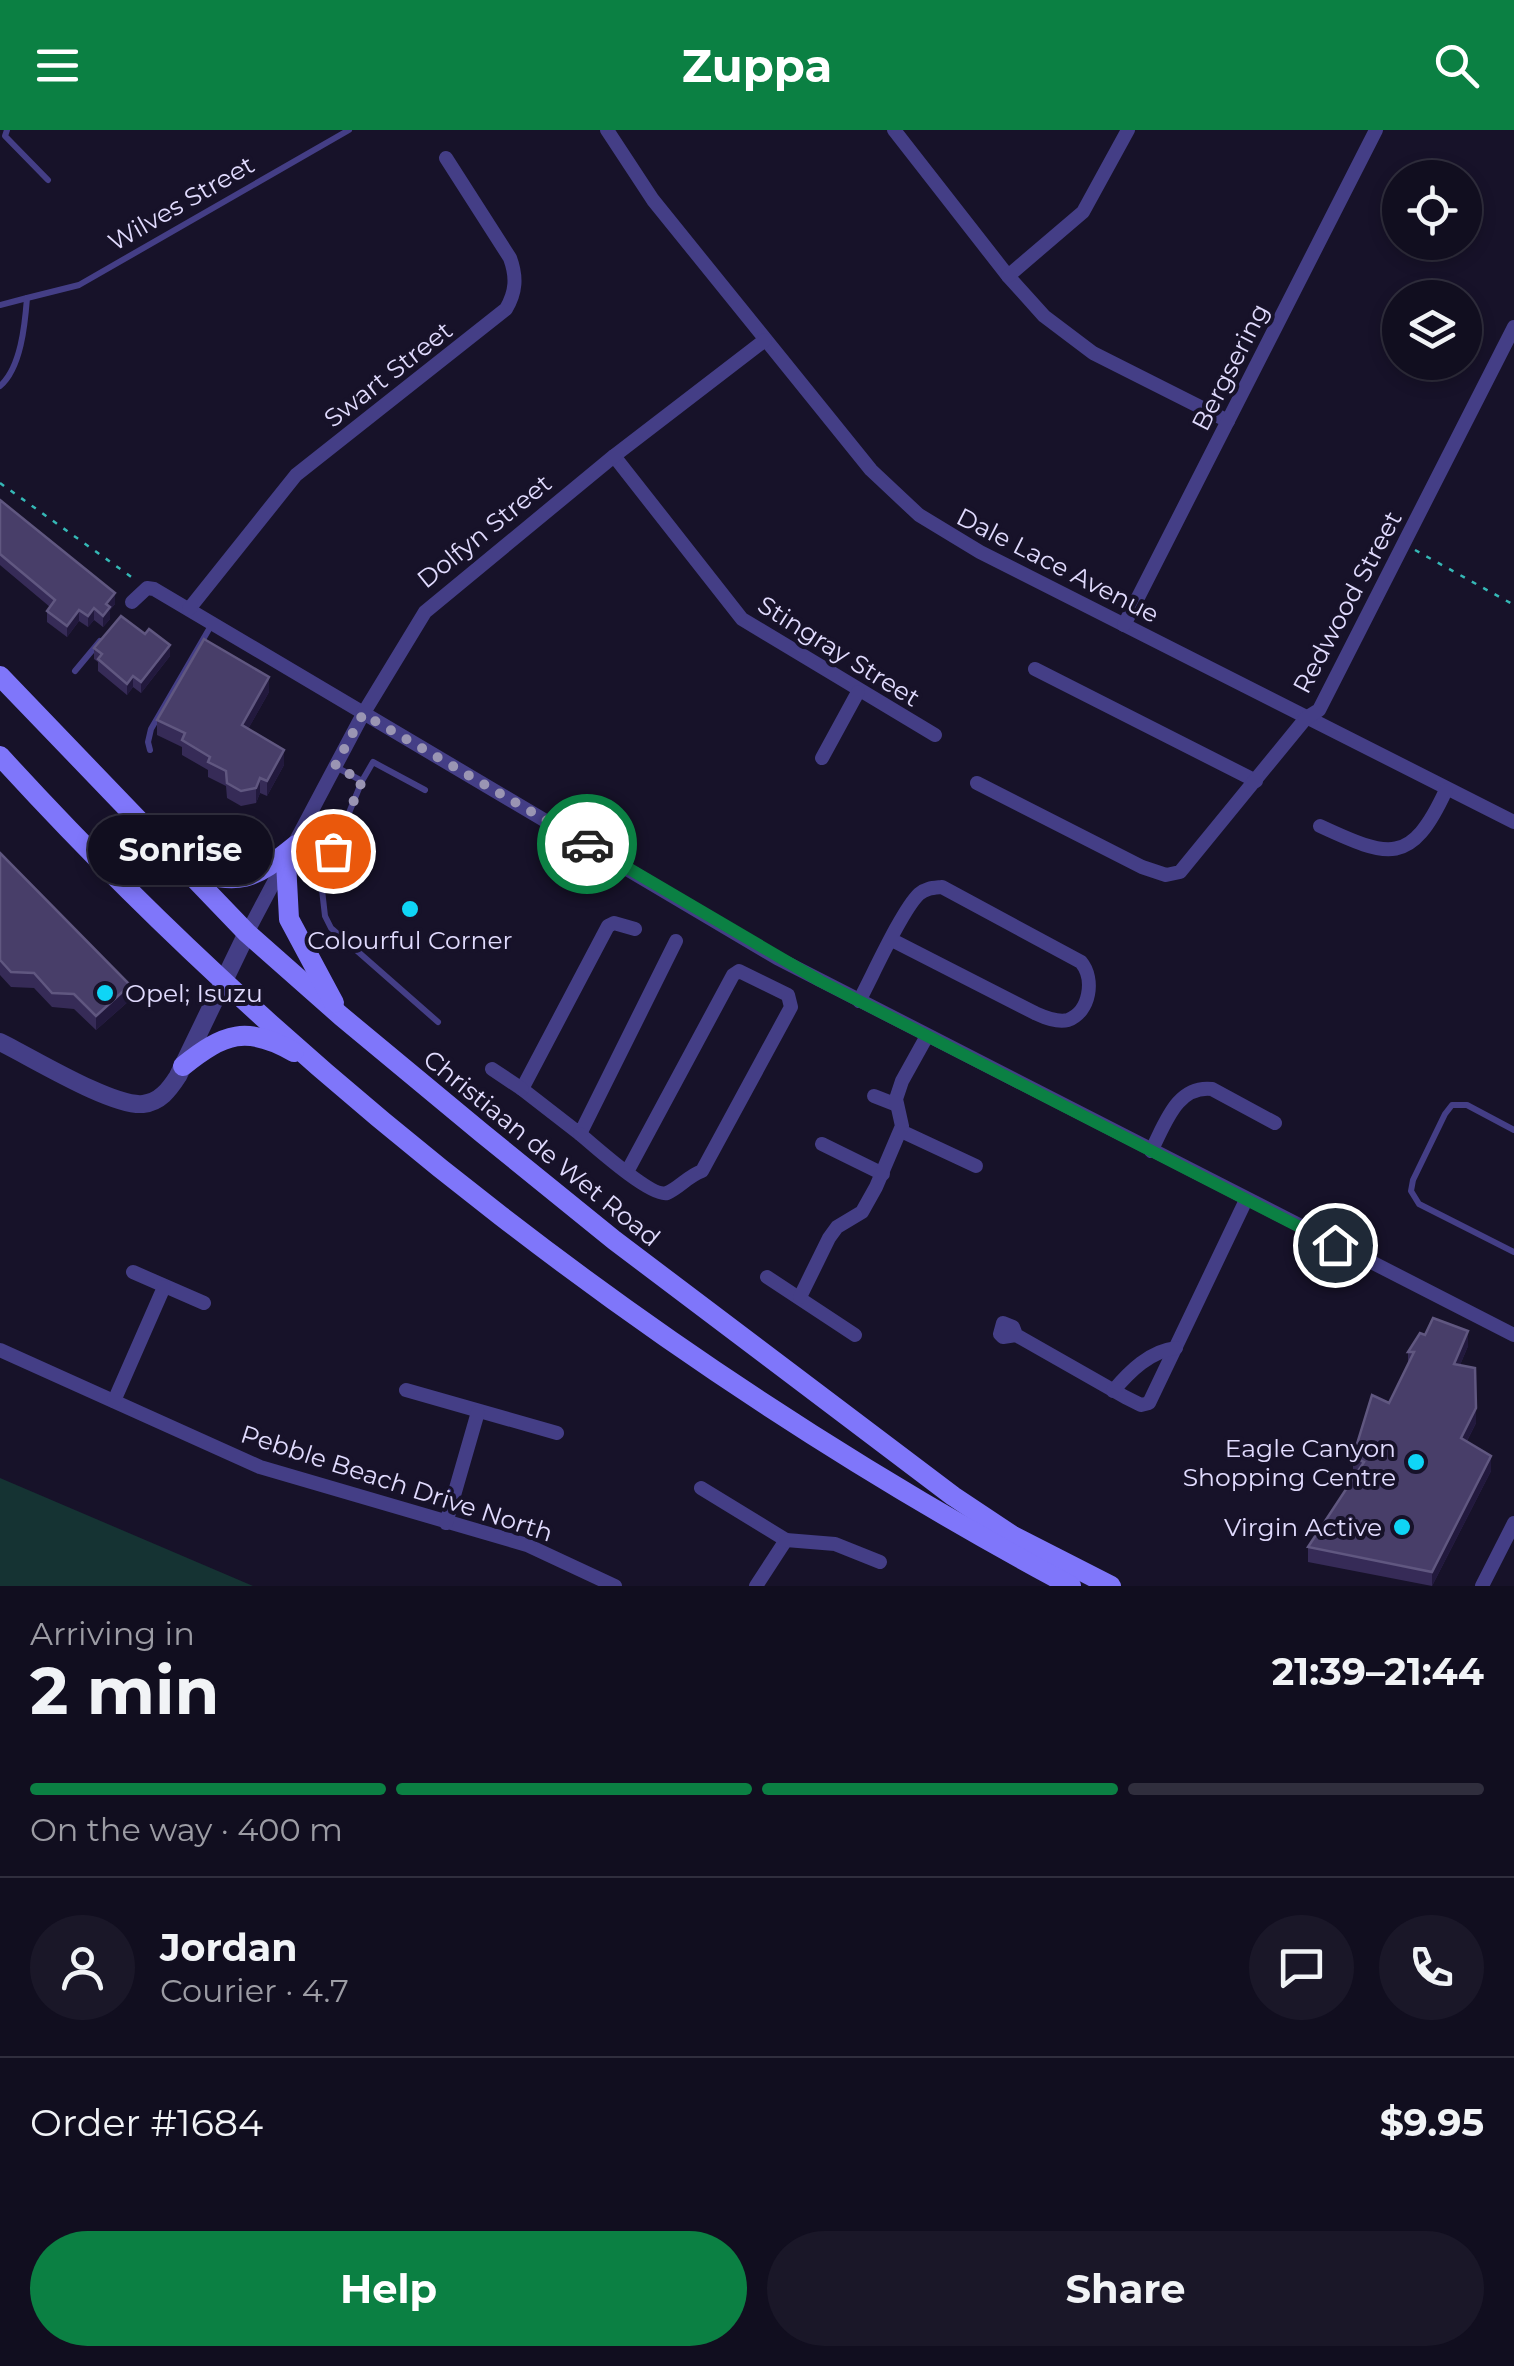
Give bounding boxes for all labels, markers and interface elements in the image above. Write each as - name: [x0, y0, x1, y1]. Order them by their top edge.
- icon: menu: [30, 38, 85, 93]
- text: Zuppa: [682, 38, 832, 93]
- icon: search: [1429, 38, 1484, 93]
- street label: Wilves Street: [103, 149, 259, 257]
- map controls: [1382, 160, 1482, 380]
- button: locate: [1382, 160, 1482, 260]
- button: layers: [1382, 280, 1482, 380]
- street label: Bergsering: [1185, 298, 1275, 436]
- street label: Swart Street: [318, 315, 458, 433]
- street label: Dolfyn Street: [411, 468, 557, 594]
- street label: Dale Lace Avenue: [952, 501, 1164, 629]
- street label: Redwood Street: [1286, 506, 1408, 698]
- street label: Stingray Street: [753, 589, 925, 713]
- courier: [537, 794, 637, 894]
- pin: [291, 809, 376, 894]
- callout: Sonrise: [88, 816, 273, 886]
- icon: car: [560, 817, 615, 872]
- icon: bag: [306, 824, 361, 879]
- text: Sonrise: [119, 830, 242, 869]
- marker: Colourful Corner: [399, 898, 421, 920]
- place label: Colourful Corner: [307, 925, 513, 955]
- place label: Opel; Isuzu: [125, 978, 263, 1008]
- marker: Opel; Isuzu: [94, 982, 116, 1004]
- street label: Christiaan de Wet Road: [418, 1043, 666, 1253]
- pin: [1293, 1203, 1378, 1288]
- icon: home: [1308, 1218, 1363, 1273]
- street label: Pebble Beach Drive North: [237, 1418, 557, 1548]
- place label: Eagle Canyon Shopping Centre: [1183, 1433, 1396, 1492]
- marker: Eagle Canyon Shopping Centre: [1405, 1451, 1427, 1473]
- place label: Virgin Active: [1224, 1512, 1382, 1542]
- marker: Virgin Active: [1391, 1516, 1413, 1538]
- text: Arriving in: [30, 1614, 195, 1653]
- text: 21:39–21:44: [1272, 1648, 1484, 1695]
- text: 2 min: [30, 1651, 219, 1730]
- text: On the way · 400 m: [30, 1810, 343, 1849]
- button: person: [30, 1915, 135, 2020]
- button: chat: [1249, 1915, 1354, 2020]
- button: phone: [1379, 1915, 1484, 2020]
- text: Jordan: [160, 1924, 298, 1971]
- text: Courier · 4.7: [160, 1971, 349, 2010]
- text: Order #1684: [30, 2099, 263, 2146]
- text: $9.95: [1380, 2099, 1484, 2146]
- button: Help: [30, 2231, 747, 2346]
- button: Share: [767, 2231, 1484, 2346]

